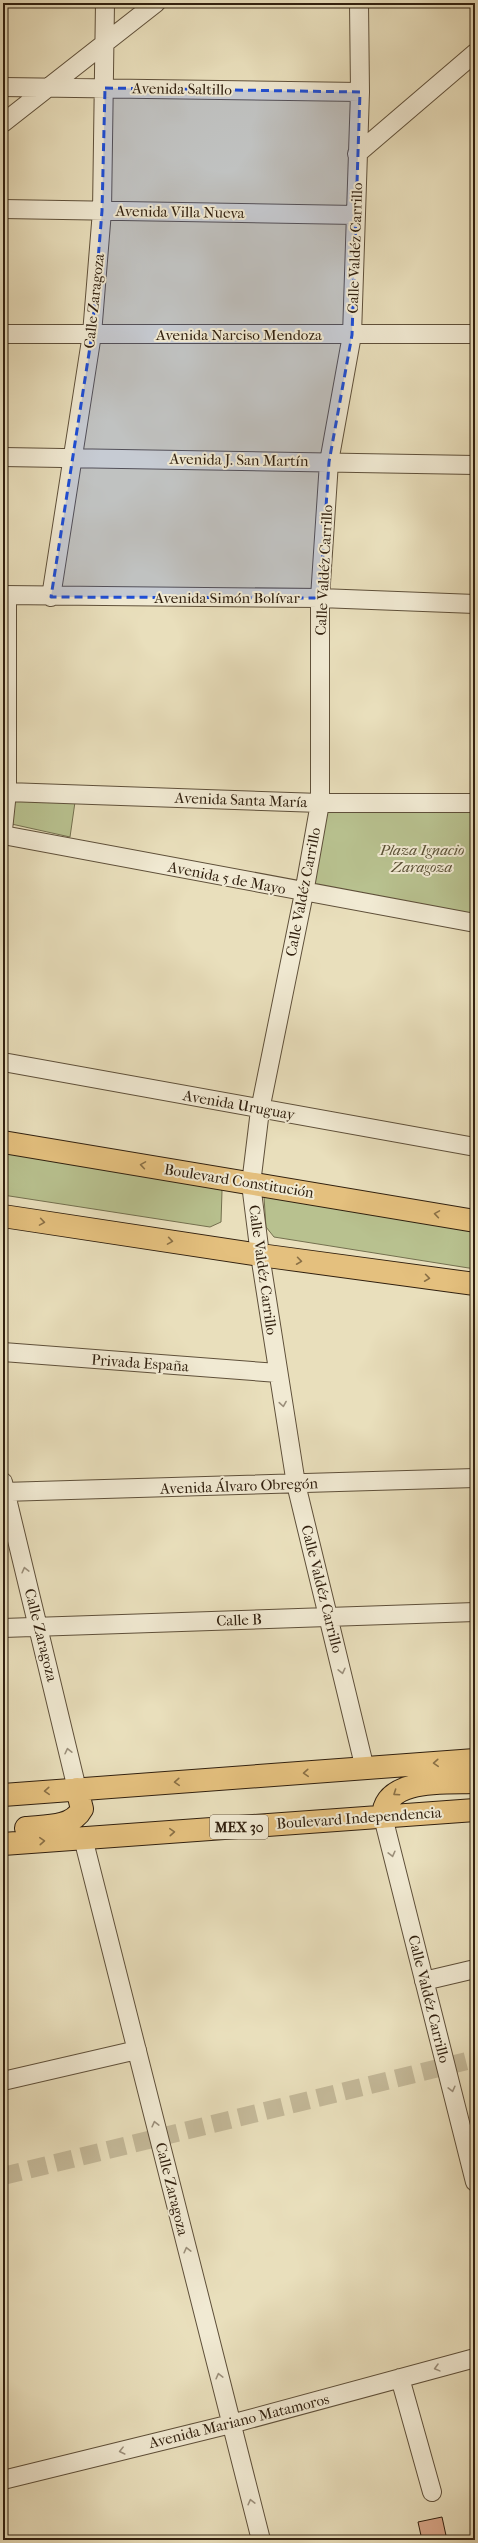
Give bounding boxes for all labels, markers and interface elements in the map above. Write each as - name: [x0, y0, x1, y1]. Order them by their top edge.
- street label: Avenida Saltillo: [131, 79, 232, 99]
- street label: Calle Valdéz Carrillo: [344, 182, 366, 314]
- street label: Avenida Villa Nueva: [114, 202, 246, 222]
- street label: Calle Zaragoza: [80, 252, 108, 349]
- street label: Avenida Narciso Mendoza: [155, 326, 323, 344]
- street label: Avenida J. San Martín: [168, 450, 309, 470]
- street label: Calle Valdéz Carrillo: [312, 504, 336, 636]
- street label: Avenida Simón Bolívar: [153, 589, 300, 607]
- street label: Avenida Santa María: [173, 789, 309, 811]
- street label: Calle Valdéz Carrillo: [282, 826, 324, 958]
- park label: Plaza Ignacio Zaragoza: [379, 841, 464, 876]
- street label: Avenida 5 de Mayo: [166, 858, 288, 898]
- street label: Avenida Uruguay: [181, 1086, 297, 1124]
- street label: Boulevard Constitución: [163, 1160, 315, 1202]
- one-way arrow: [139, 1162, 146, 1170]
- street label: Calle Valdéz Carrillo: [245, 1204, 281, 1337]
- one-way arrow: [433, 1210, 440, 1219]
- one-way arrow: [38, 1217, 45, 1225]
- one-way arrow: [167, 1236, 173, 1245]
- one-way arrow: [296, 1256, 302, 1265]
- one-way arrow: [424, 1273, 430, 1282]
- street label: Privada España: [91, 1351, 190, 1375]
- one-way arrow: [278, 1401, 287, 1408]
- street label: Avenida Álvaro Obregón: [159, 1474, 319, 1498]
- street label: Calle Valdéz Carrillo: [297, 1523, 347, 1655]
- one-way arrow: [21, 1567, 30, 1574]
- street label: Calle Zaragoza: [21, 1587, 62, 1684]
- street label: Calle B: [216, 1610, 262, 1630]
- one-way arrow: [337, 1668, 345, 1675]
- one-way arrow: [65, 1748, 73, 1754]
- one-way arrow: [433, 1759, 439, 1768]
- one-way arrow: [303, 1768, 309, 1777]
- one-way arrow: [174, 1777, 180, 1786]
- one-way arrow: [44, 1787, 50, 1796]
- one-way arrow: [393, 1788, 400, 1796]
- street label: Boulevard Independencia: [276, 1803, 443, 1833]
- road number: MEX 30: [210, 1815, 268, 1839]
- one-way arrow: [169, 1827, 175, 1836]
- one-way arrow: [39, 1837, 45, 1846]
- one-way arrow: [388, 1851, 396, 1858]
- street label: Calle Valdéz Carrillo: [404, 1933, 454, 2065]
- one-way arrow: [447, 2086, 455, 2092]
- one-way arrow: [152, 2121, 160, 2127]
- street label: Calle Zaragoza: [152, 2141, 193, 2238]
- one-way arrow: [184, 2247, 192, 2253]
- one-way arrow: [434, 2364, 441, 2372]
- one-way arrow: [216, 2373, 224, 2379]
- street label: Avenida Mariano Matamoros: [146, 2390, 332, 2452]
- one-way arrow: [119, 2446, 125, 2454]
- one-way arrow: [248, 2499, 256, 2505]

